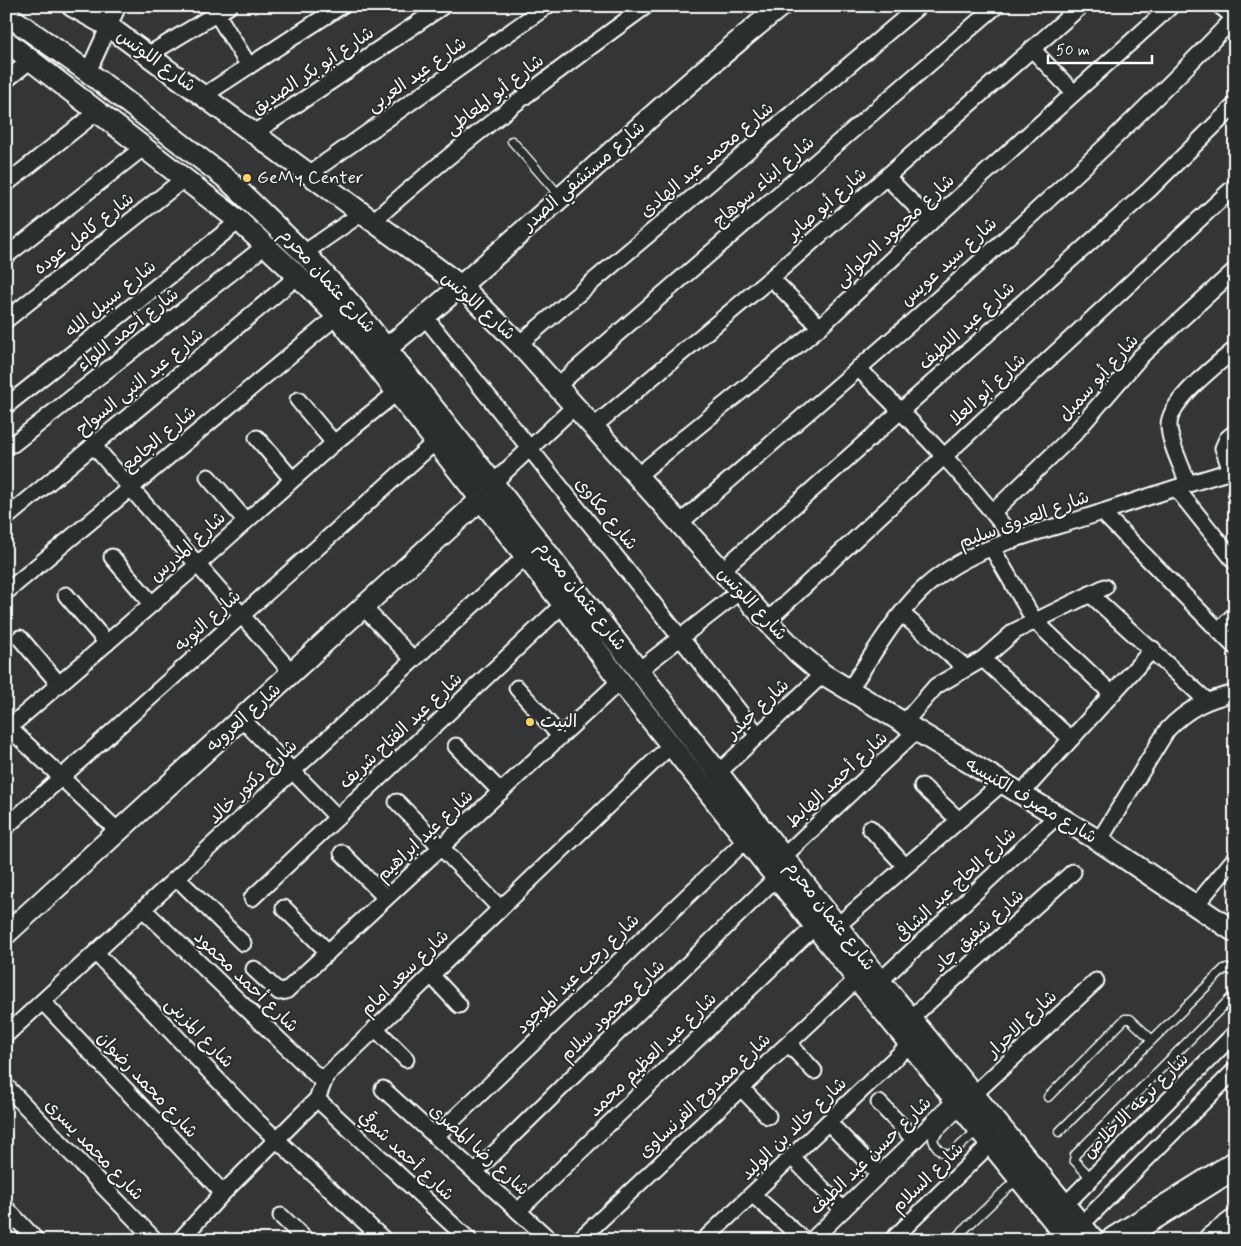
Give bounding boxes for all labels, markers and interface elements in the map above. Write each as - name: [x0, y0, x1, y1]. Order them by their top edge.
- street label: شارع أبو بكر الصديق: [247, 21, 379, 121]
- street label: شارع اللوتس: [111, 24, 201, 98]
- street label: شارع عيد العربى: [362, 32, 472, 118]
- scale bar: [1048, 32, 1152, 64]
- text: 50 m: [1056, 41, 1090, 61]
- street label: شارع أبو المعاطى: [441, 49, 549, 141]
- street label: شارع محمد عبد الهادى: [635, 97, 779, 223]
- street label: شارع مستشفي الصدر: [516, 116, 653, 240]
- street label: شارع ابناء سوهاج: [708, 131, 820, 233]
- street label: شارع أبو صابر: [780, 162, 872, 247]
- place label: GeMy Center: [257, 166, 364, 190]
- street label: شارع محمود الحلوانى: [830, 169, 960, 293]
- marker: GeMy Center: [241, 172, 253, 184]
- street label: شارع كامل عوده: [29, 187, 139, 281]
- street label: شارع سيد عويس: [895, 212, 1003, 312]
- street label: شارع عثمان محرم: [273, 223, 381, 339]
- street label: شارع سبيل الله: [60, 255, 162, 343]
- street label: شارع اللوتس: [435, 266, 521, 346]
- street label: شارع عبد اللطيف: [914, 276, 1020, 376]
- street label: شارع أحمد اللواء: [72, 283, 184, 377]
- street label: شارع عبد النبى السواح: [71, 323, 209, 441]
- street label: شارع أبو سمبل: [1053, 329, 1145, 427]
- street label: شارع أبو العلا: [944, 348, 1032, 432]
- street label: شارع الجامع: [116, 401, 202, 477]
- street label: شارع مكاوى: [569, 472, 643, 556]
- street label: شارع العدوى سليم: [955, 485, 1093, 556]
- street label: شارع المدرس: [145, 506, 231, 588]
- street label: شارع عثمان محرم: [530, 536, 632, 657]
- street label: شارع اللوتس: [712, 562, 792, 646]
- street label: شارع النوبه: [169, 585, 247, 657]
- street label: شارع عبد الفتاح شريف: [334, 667, 468, 795]
- street label: شارع حيدر: [720, 674, 795, 746]
- street label: شارع العروبه: [201, 678, 287, 758]
- place label: البيت: [540, 710, 577, 734]
- marker: البيت: [524, 716, 536, 728]
- street label: شارع أحمد الهابط: [781, 726, 893, 834]
- street label: شارع دكتور خالد: [203, 734, 303, 830]
- street label: شارع مصرف الكنيسه: [961, 752, 1101, 850]
- street label: شارع عيد ابراهيم: [371, 785, 480, 888]
- street label: شارع الحاج عبد الشافى: [889, 822, 1022, 948]
- street label: شارع عثمان محرم: [779, 856, 881, 977]
- street label: شارع شفيق جاد: [929, 884, 1029, 978]
- street label: شارع رجب عبد الموجود: [511, 908, 645, 1040]
- street label: شارع سعد امام: [355, 924, 455, 1022]
- street label: شارع أحمد محمود: [188, 926, 304, 1038]
- street label: شارع محمود سلام: [555, 955, 671, 1068]
- street label: شارع الاحرار: [980, 985, 1063, 1064]
- street label: شارع عبد العظيم محمد: [584, 987, 723, 1123]
- street label: شارع المزينى: [159, 992, 239, 1074]
- street label: شارع محمد رضوان: [91, 1026, 203, 1144]
- street label: شارع ممدوح الفرنساوى: [633, 1028, 777, 1164]
- street label: شارع ترعه الاخلاص: [1078, 1048, 1194, 1164]
- street label: شارع خالد بن الوليد: [736, 1072, 852, 1186]
- street label: شارع حسن عبد الطيف: [805, 1092, 937, 1220]
- street label: شارع محمد يسرى: [39, 1094, 149, 1206]
- street label: شارع رضا المصرى: [424, 1099, 534, 1201]
- street label: شارع أحمد شوقي: [353, 1105, 460, 1207]
- street label: شارع السلام: [887, 1137, 970, 1219]

